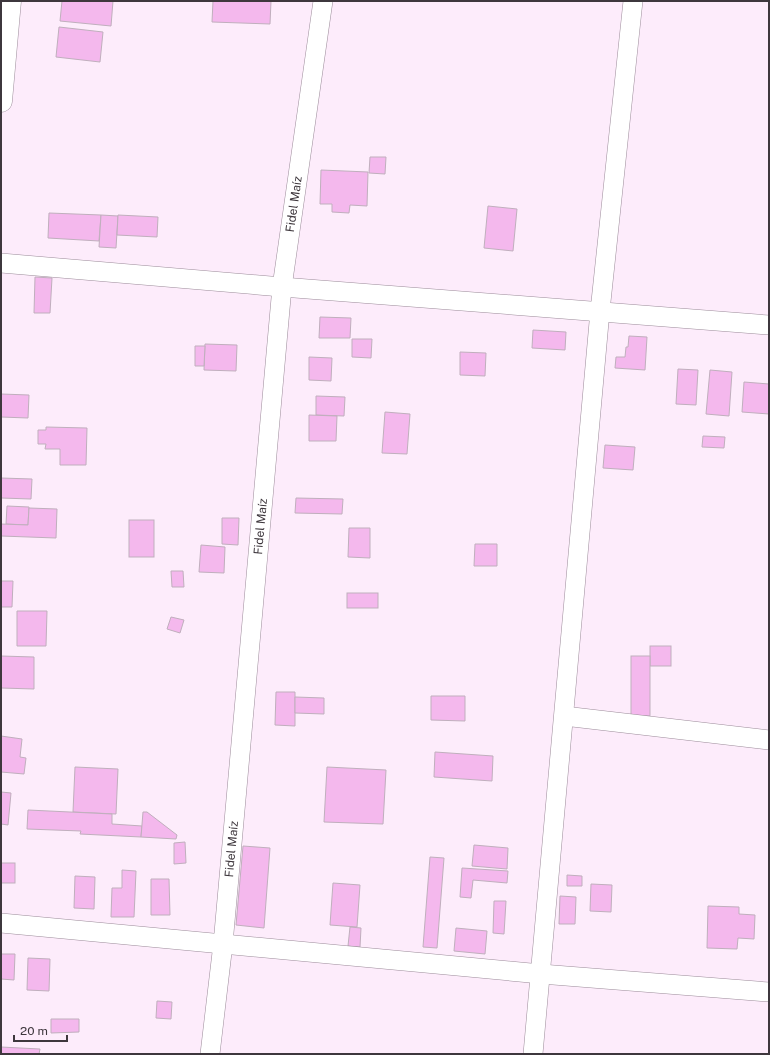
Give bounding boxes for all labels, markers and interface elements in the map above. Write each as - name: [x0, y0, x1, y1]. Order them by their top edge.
- street label: Fidel Maíz: [283, 175, 305, 233]
- street label: Fidel Maíz: [251, 497, 270, 555]
- street label: Fidel Maíz: [222, 820, 241, 878]
- scale bar: [14, 1017, 67, 1043]
- text: 20 m: [20, 1024, 48, 1038]

